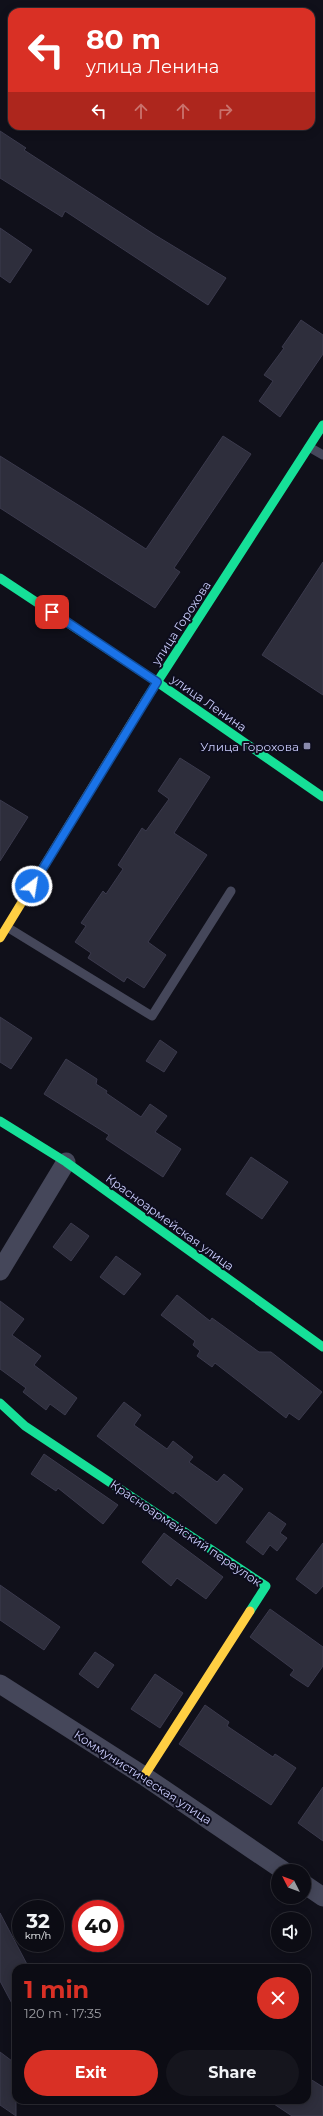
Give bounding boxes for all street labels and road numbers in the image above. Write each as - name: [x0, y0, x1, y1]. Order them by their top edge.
- street label: улица Горохова: [148, 578, 214, 669]
- street label: улица Ленина: [167, 671, 250, 735]
- street label: Красноармейская улица: [103, 1170, 237, 1274]
- street label: Красноармейский переулок: [107, 1477, 265, 1589]
- street label: Коммунистическая улица: [71, 1727, 215, 1827]

